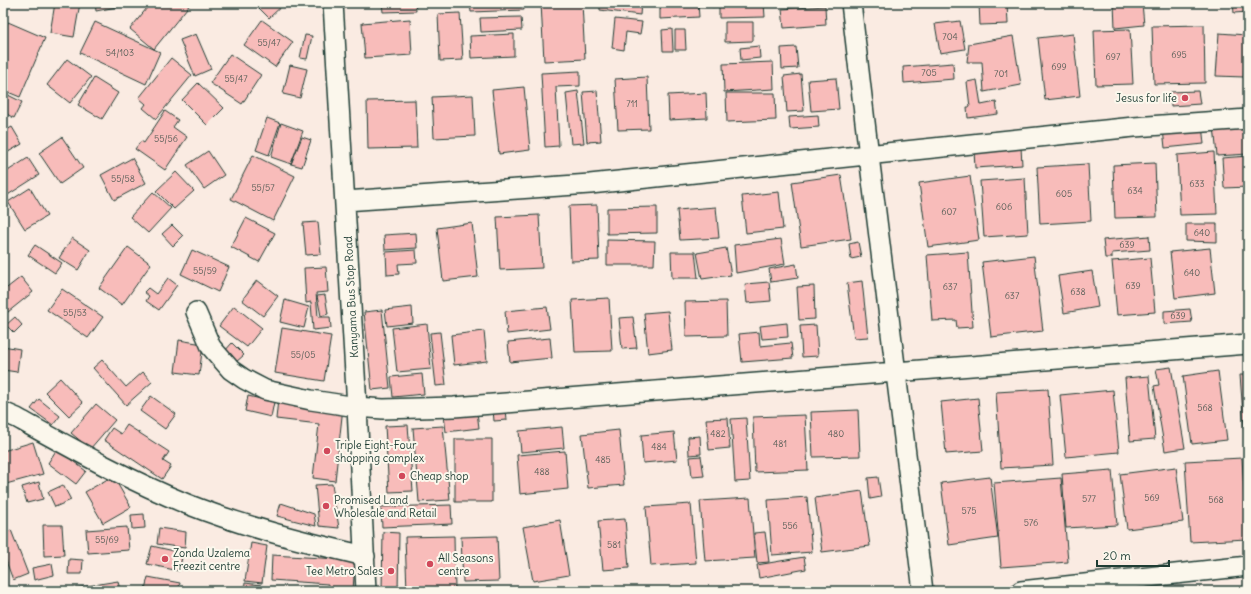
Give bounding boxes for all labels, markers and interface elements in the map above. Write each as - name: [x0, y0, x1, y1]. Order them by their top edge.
- house number: 704: [942, 31, 958, 42]
- house number: 55/47: [257, 37, 281, 48]
- house number: 54/103: [106, 47, 134, 58]
- house number: 695: [1171, 49, 1187, 60]
- house number: 697: [1106, 51, 1121, 62]
- house number: 699: [1051, 61, 1067, 72]
- house number: 705: [921, 67, 937, 78]
- house number: 701: [994, 68, 1008, 79]
- house number: 55/47: [224, 73, 248, 84]
- place label: Jesus for life: [1115, 91, 1177, 105]
- marker: Jesus for life: [1180, 93, 1190, 103]
- house number: 711: [626, 98, 638, 109]
- house number: 55/56: [154, 133, 178, 144]
- house number: 55/58: [111, 173, 135, 184]
- house number: 633: [1189, 178, 1205, 189]
- house number: 55/57: [251, 182, 275, 193]
- house number: 634: [1127, 185, 1143, 196]
- house number: 605: [1056, 188, 1072, 199]
- house number: 606: [996, 201, 1012, 212]
- house number: 607: [941, 206, 957, 217]
- house number: 640: [1194, 227, 1210, 238]
- street label: Kanyama Bus Stop Road: [341, 235, 361, 358]
- house number: 639: [1119, 239, 1135, 250]
- house number: 55/59: [193, 265, 217, 276]
- house number: 640: [1184, 267, 1200, 278]
- house number: 639: [1125, 280, 1141, 291]
- house number: 637: [943, 281, 958, 292]
- house number: 638: [1070, 286, 1086, 297]
- house number: 637: [1005, 290, 1020, 301]
- house number: 55/53: [63, 307, 87, 318]
- house number: 639: [1170, 310, 1186, 321]
- house number: 55/05: [291, 349, 315, 360]
- house number: 568: [1197, 402, 1213, 413]
- house number: 482: [710, 428, 726, 439]
- house number: 480: [828, 428, 844, 439]
- place label: Triple Eight-Four shopping complex: [335, 438, 425, 465]
- house number: 481: [773, 438, 787, 449]
- house number: 484: [651, 441, 667, 452]
- marker: Triple Eight-Four shopping complex: [322, 446, 332, 456]
- house number: 485: [595, 454, 611, 465]
- house number: 488: [534, 466, 550, 477]
- place label: Cheap shop: [410, 469, 469, 483]
- marker: Cheap shop: [397, 471, 407, 481]
- house number: 569: [1144, 492, 1160, 503]
- place label: Promised Land Wholesale and Retail: [334, 493, 437, 520]
- house number: 577: [1082, 493, 1097, 504]
- house number: 568: [1208, 494, 1224, 505]
- marker: Promised Land Wholesale and Retail: [321, 501, 331, 511]
- house number: 575: [962, 505, 976, 516]
- house number: 576: [1024, 517, 1038, 528]
- house number: 556: [782, 520, 798, 531]
- house number: 55/69: [95, 534, 119, 545]
- house number: 581: [607, 539, 621, 550]
- scale bar: [1097, 542, 1169, 568]
- place label: Zonda Uzalema Freezit centre: [173, 546, 250, 573]
- text: 20 m: [1103, 548, 1131, 563]
- place label: All Seasons centre: [438, 551, 494, 578]
- marker: Zonda Uzalema Freezit centre: [160, 554, 170, 564]
- marker: All Seasons centre: [425, 559, 435, 569]
- place label: Tee Metro Sales: [306, 564, 383, 578]
- marker: Tee Metro Sales: [386, 566, 396, 576]

